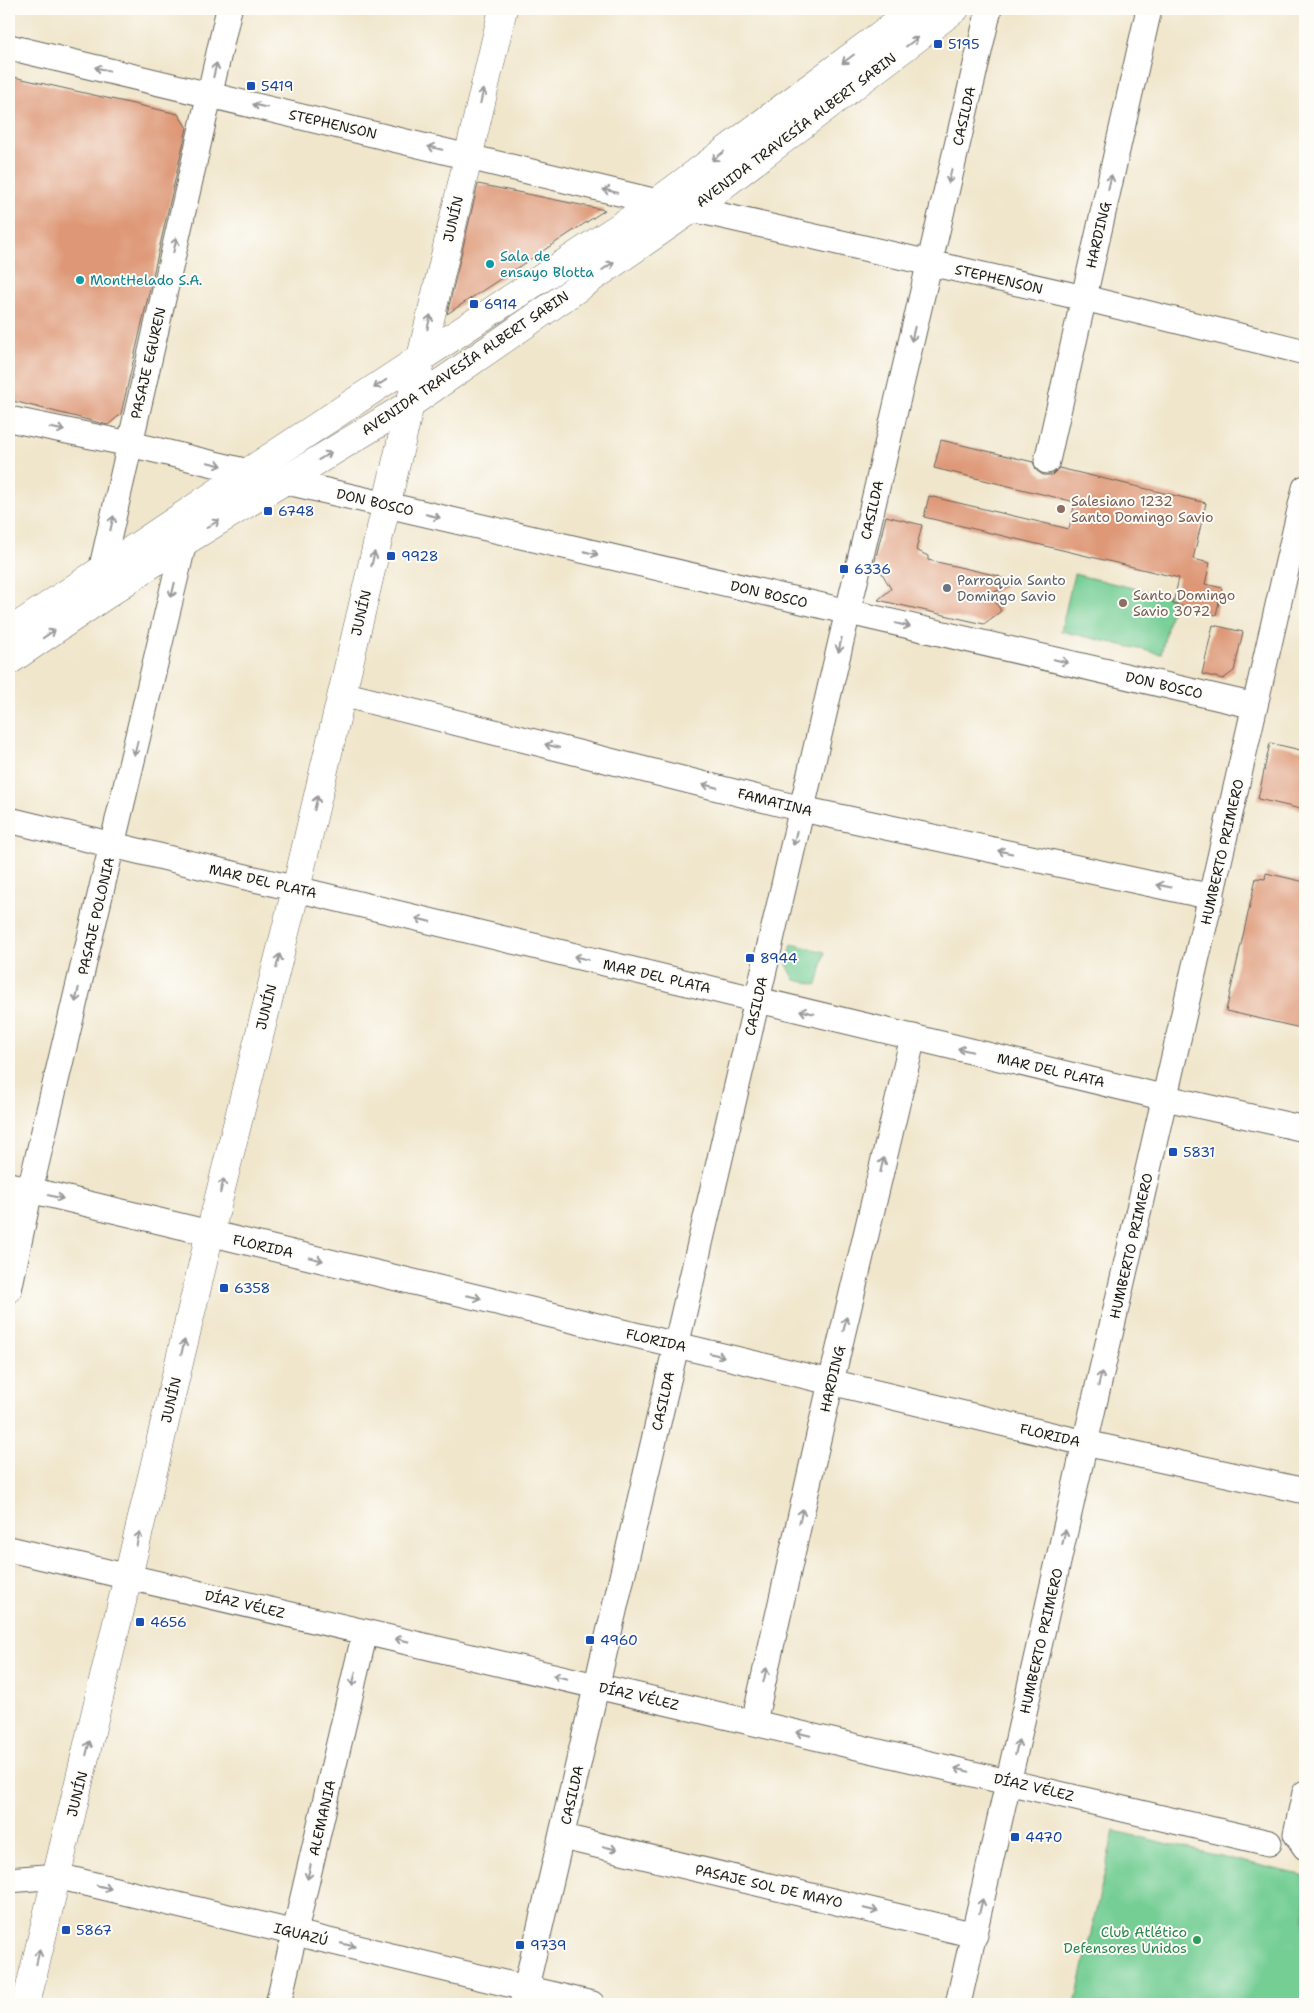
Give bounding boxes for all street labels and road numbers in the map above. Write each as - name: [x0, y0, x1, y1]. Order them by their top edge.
- street label: AVENIDA TRAVESÍA ALBERT SABIN: [692, 49, 900, 211]
- street label: CASILDA: [948, 85, 980, 147]
- street label: STEPHENSON: [287, 105, 379, 143]
- street label: JUNÍN: [439, 194, 467, 244]
- street label: HARDING: [1082, 199, 1115, 270]
- street label: STEPHENSON: [953, 260, 1045, 298]
- street label: AVENIDA TRAVESÍA ALBERT SABIN: [358, 287, 572, 439]
- street label: PASAJE EGUREN: [126, 305, 170, 421]
- street label: CASILDA: [856, 479, 888, 541]
- street label: DON BOSCO: [335, 484, 415, 520]
- street label: DON BOSCO: [729, 576, 809, 612]
- street label: JUNÍN: [347, 588, 375, 638]
- street label: DON BOSCO: [1124, 667, 1204, 703]
- street label: HUMBERTO PRIMERO: [1196, 777, 1248, 927]
- street label: FAMATINA: [736, 784, 814, 820]
- street label: PASAJE POLONIA: [74, 855, 118, 977]
- street label: MAR DEL PLATA: [207, 860, 319, 902]
- street label: MAR DEL PLATA: [601, 955, 713, 997]
- street label: CASILDA: [740, 975, 772, 1037]
- street label: JUNÍN: [252, 982, 280, 1032]
- street label: MAR DEL PLATA: [995, 1049, 1107, 1091]
- street label: HUMBERTO PRIMERO: [1105, 1171, 1157, 1321]
- street label: FLORIDA: [231, 1230, 295, 1262]
- street label: FLORIDA: [624, 1324, 688, 1356]
- street label: HARDING: [816, 1343, 849, 1414]
- street label: CASILDA: [647, 1370, 679, 1432]
- street label: JUNÍN: [157, 1375, 185, 1425]
- street label: FLORIDA: [1018, 1419, 1082, 1451]
- street label: HUMBERTO PRIMERO: [1015, 1566, 1067, 1716]
- street label: DÍAZ VÉLEZ: [203, 1586, 287, 1622]
- street label: DÍAZ VÉLEZ: [597, 1678, 681, 1714]
- street label: CASILDA: [556, 1764, 588, 1826]
- street label: JUNÍN: [63, 1769, 91, 1819]
- street label: DÍAZ VÉLEZ: [992, 1769, 1076, 1805]
- street label: ALEMANIA: [305, 1778, 339, 1858]
- street label: PASAJE SOL DE MAYO: [693, 1860, 845, 1912]
- street label: IGUAZÚ: [272, 1919, 330, 1949]

